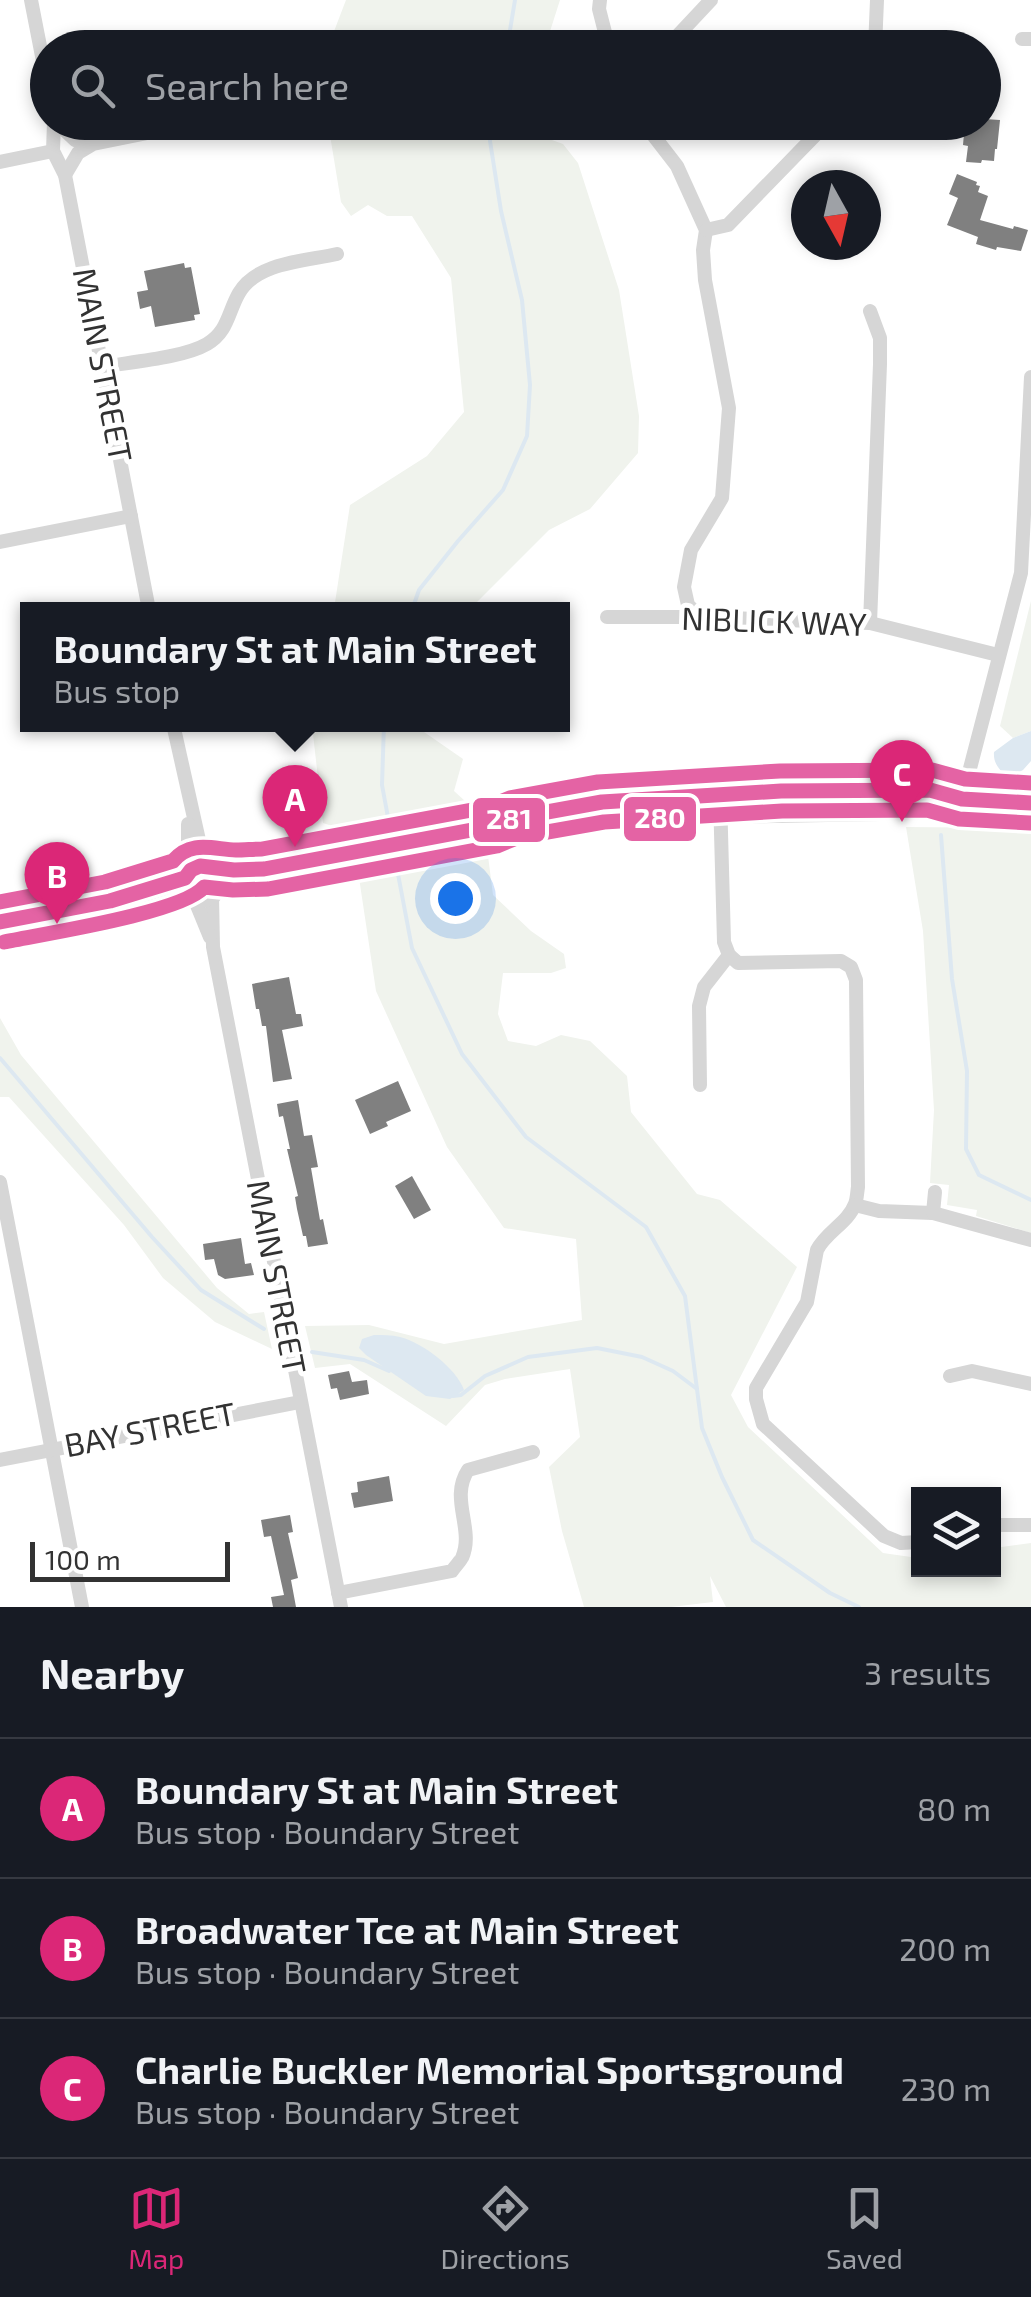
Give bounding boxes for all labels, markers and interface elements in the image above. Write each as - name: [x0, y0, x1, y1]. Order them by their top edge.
- search box: [30, 30, 1001, 140]
- icon: search: [65, 58, 120, 113]
- text: Search here: [145, 62, 349, 108]
- north arrow: [791, 170, 881, 260]
- street label: MAIN STREET: [67, 264, 141, 465]
- street label: NIBLICK WAY: [681, 598, 867, 642]
- popup: [20, 602, 570, 732]
- text: Boundary St at Main Street: [53, 625, 537, 671]
- text: Bus stop: [53, 671, 180, 709]
- pin: C: [870, 740, 934, 822]
- pin: A: [262, 764, 328, 847]
- line badge: 280: [622, 795, 698, 843]
- line badge: 281: [471, 796, 547, 844]
- text: 280: [634, 800, 686, 834]
- text: 281: [486, 801, 532, 835]
- pin: B: [24, 842, 90, 924]
- your location: [430, 873, 481, 924]
- street label: MAIN STREET: [241, 1176, 315, 1377]
- street label: BAY STREET: [61, 1393, 238, 1463]
- map controls: [911, 1487, 1001, 1577]
- button: layers: [911, 1487, 1001, 1577]
- scale bar: [30, 1537, 230, 1582]
- text: 100 m: [45, 1542, 121, 1576]
- text: Nearby: [40, 1647, 184, 1697]
- text: 3 results: [864, 1653, 991, 1691]
- text: Boundary St at Main Street: [135, 1766, 618, 1812]
- text: A: [62, 1789, 83, 1827]
- text: 80 m: [917, 1789, 991, 1827]
- text: Bus stop · Boundary Street: [135, 1812, 519, 1850]
- text: Broadwater Tce at Main Street: [135, 1906, 679, 1952]
- text: B: [62, 1929, 83, 1967]
- text: 200 m: [899, 1929, 991, 1967]
- text: Bus stop · Boundary Street: [135, 1952, 519, 1990]
- text: Charlie Buckler Memorial Sportsground: [135, 2046, 844, 2092]
- text: C: [63, 2069, 82, 2107]
- text: 230 m: [901, 2069, 991, 2107]
- text: Bus stop · Boundary Street: [135, 2092, 519, 2130]
- tab: Map: [128, 2181, 184, 2275]
- tab: Directions: [441, 2181, 570, 2275]
- tab: Saved: [826, 2181, 903, 2275]

